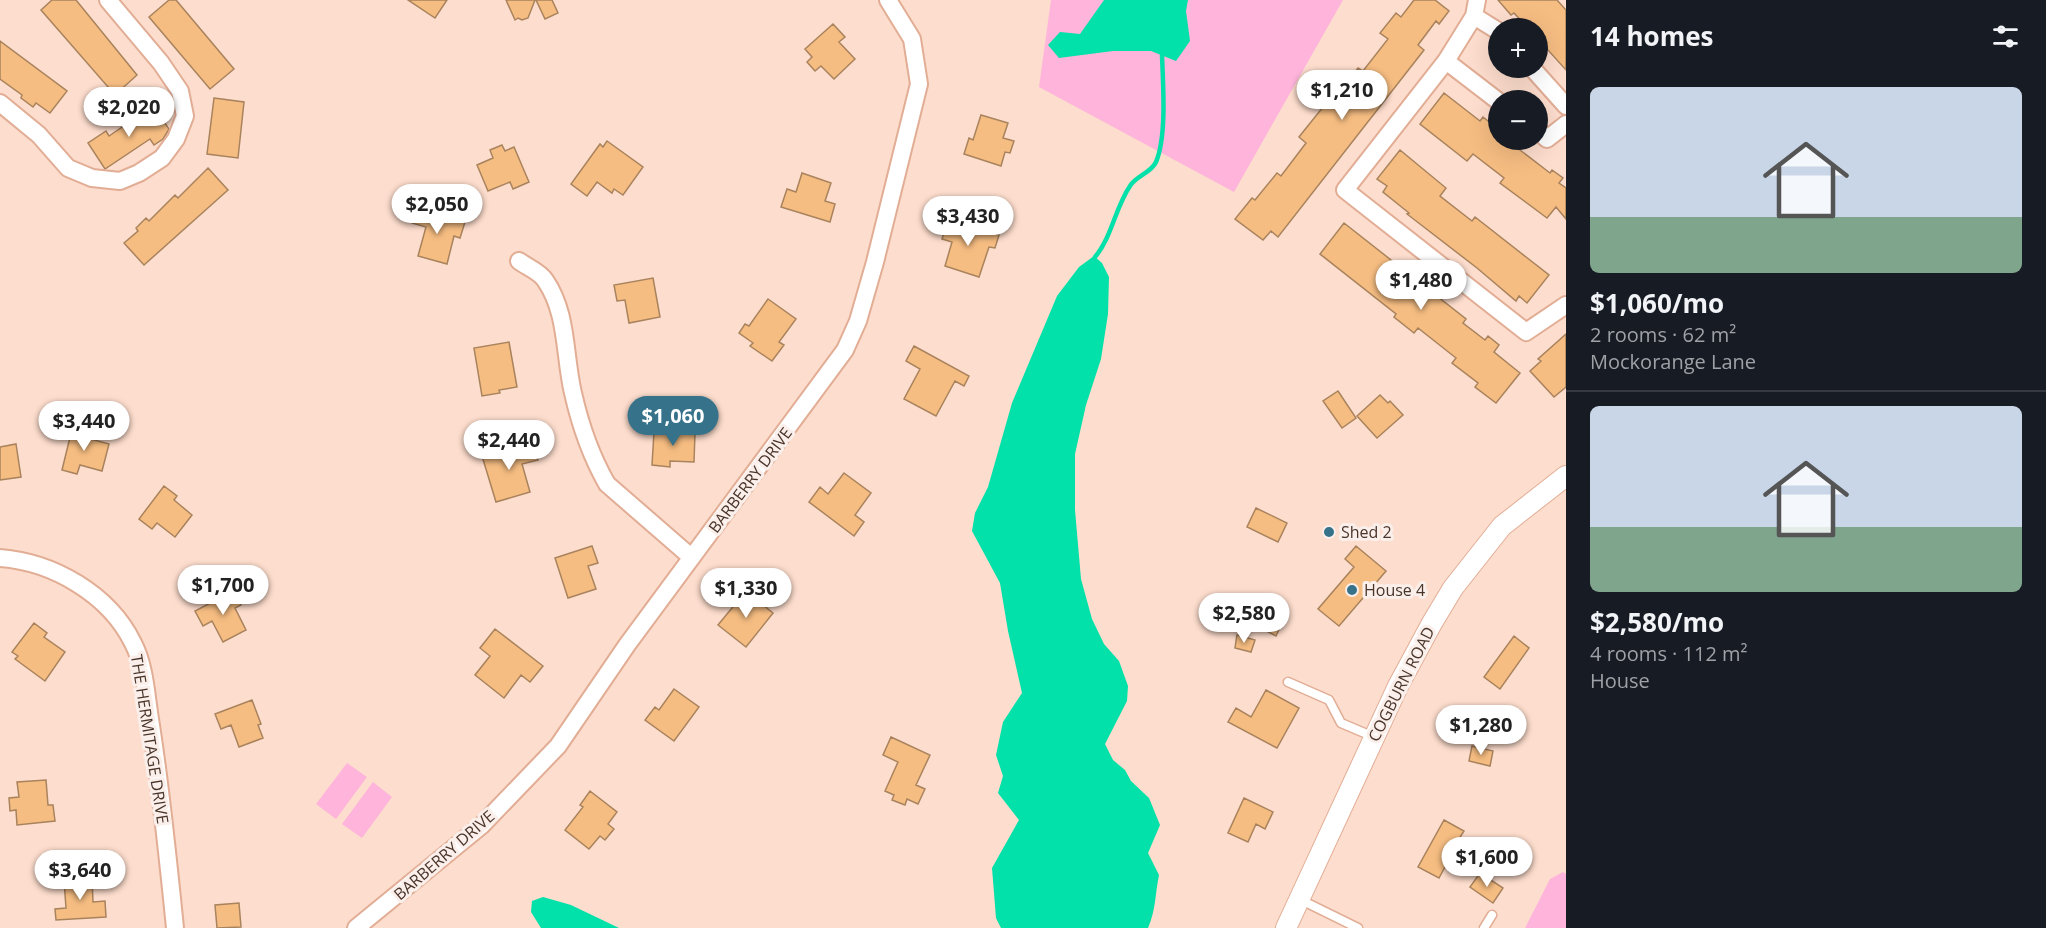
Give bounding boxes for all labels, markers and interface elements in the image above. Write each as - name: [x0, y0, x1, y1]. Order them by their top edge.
- map controls: [1488, 18, 1548, 150]
- button: +: [1488, 18, 1548, 78]
- text: 14 homes: [1590, 18, 1714, 54]
- icon: filters: [1989, 20, 2022, 53]
- pin: $1,210: [1293, 70, 1391, 121]
- text: $1,210: [1311, 76, 1373, 103]
- pin: $2,020: [80, 87, 178, 138]
- button: −: [1488, 90, 1548, 150]
- text: $2,020: [98, 93, 160, 120]
- icon: home: [1752, 126, 1860, 234]
- pin: $2,050: [388, 184, 486, 235]
- text: $2,050: [406, 190, 468, 217]
- pin: $3,430: [919, 196, 1017, 247]
- text: $3,430: [937, 202, 999, 229]
- pin: $1,480: [1372, 260, 1470, 311]
- text: $1,480: [1390, 266, 1452, 293]
- text: $1,060/mo: [1590, 285, 1724, 321]
- text: 2 rooms · 62 m²: [1590, 321, 1736, 348]
- text: Mockorange Lane: [1590, 348, 1756, 375]
- pin: $1,060: [624, 396, 722, 447]
- pin: $3,440: [35, 401, 133, 452]
- text: $1,060: [642, 402, 704, 429]
- text: $3,440: [53, 407, 115, 434]
- pin: $2,440: [460, 420, 558, 471]
- street label: BARBERRY DRIVE: [703, 423, 797, 537]
- text: $2,440: [478, 426, 540, 453]
- icon: home: [1752, 445, 1860, 553]
- place label: Shed 2: [1341, 521, 1392, 543]
- marker: Shed 2: [1322, 525, 1336, 539]
- pin: $1,700: [174, 565, 272, 616]
- pin: $1,330: [697, 568, 795, 619]
- text: $1,700: [192, 571, 254, 598]
- text: $1,330: [715, 574, 777, 601]
- place label: House 4: [1364, 579, 1425, 601]
- marker: House 4: [1345, 583, 1359, 597]
- pin: $2,580: [1195, 593, 1293, 644]
- text: $2,580: [1213, 599, 1275, 626]
- text: $2,580/mo: [1590, 604, 1724, 640]
- street label: COGBURN ROAD: [1363, 623, 1439, 745]
- text: 4 rooms · 112 m²: [1590, 640, 1748, 667]
- street label: THE HERMITAGE DRIVE: [126, 653, 174, 825]
- text: House: [1590, 667, 1650, 694]
- pin: $1,280: [1432, 705, 1530, 756]
- text: $1,280: [1450, 711, 1512, 738]
- street label: BARBERRY DRIVE: [389, 805, 499, 905]
- pin: $1,600: [1438, 837, 1536, 888]
- text: $1,600: [1456, 843, 1518, 870]
- pin: $3,640: [31, 850, 129, 901]
- text: $3,640: [49, 856, 111, 883]

